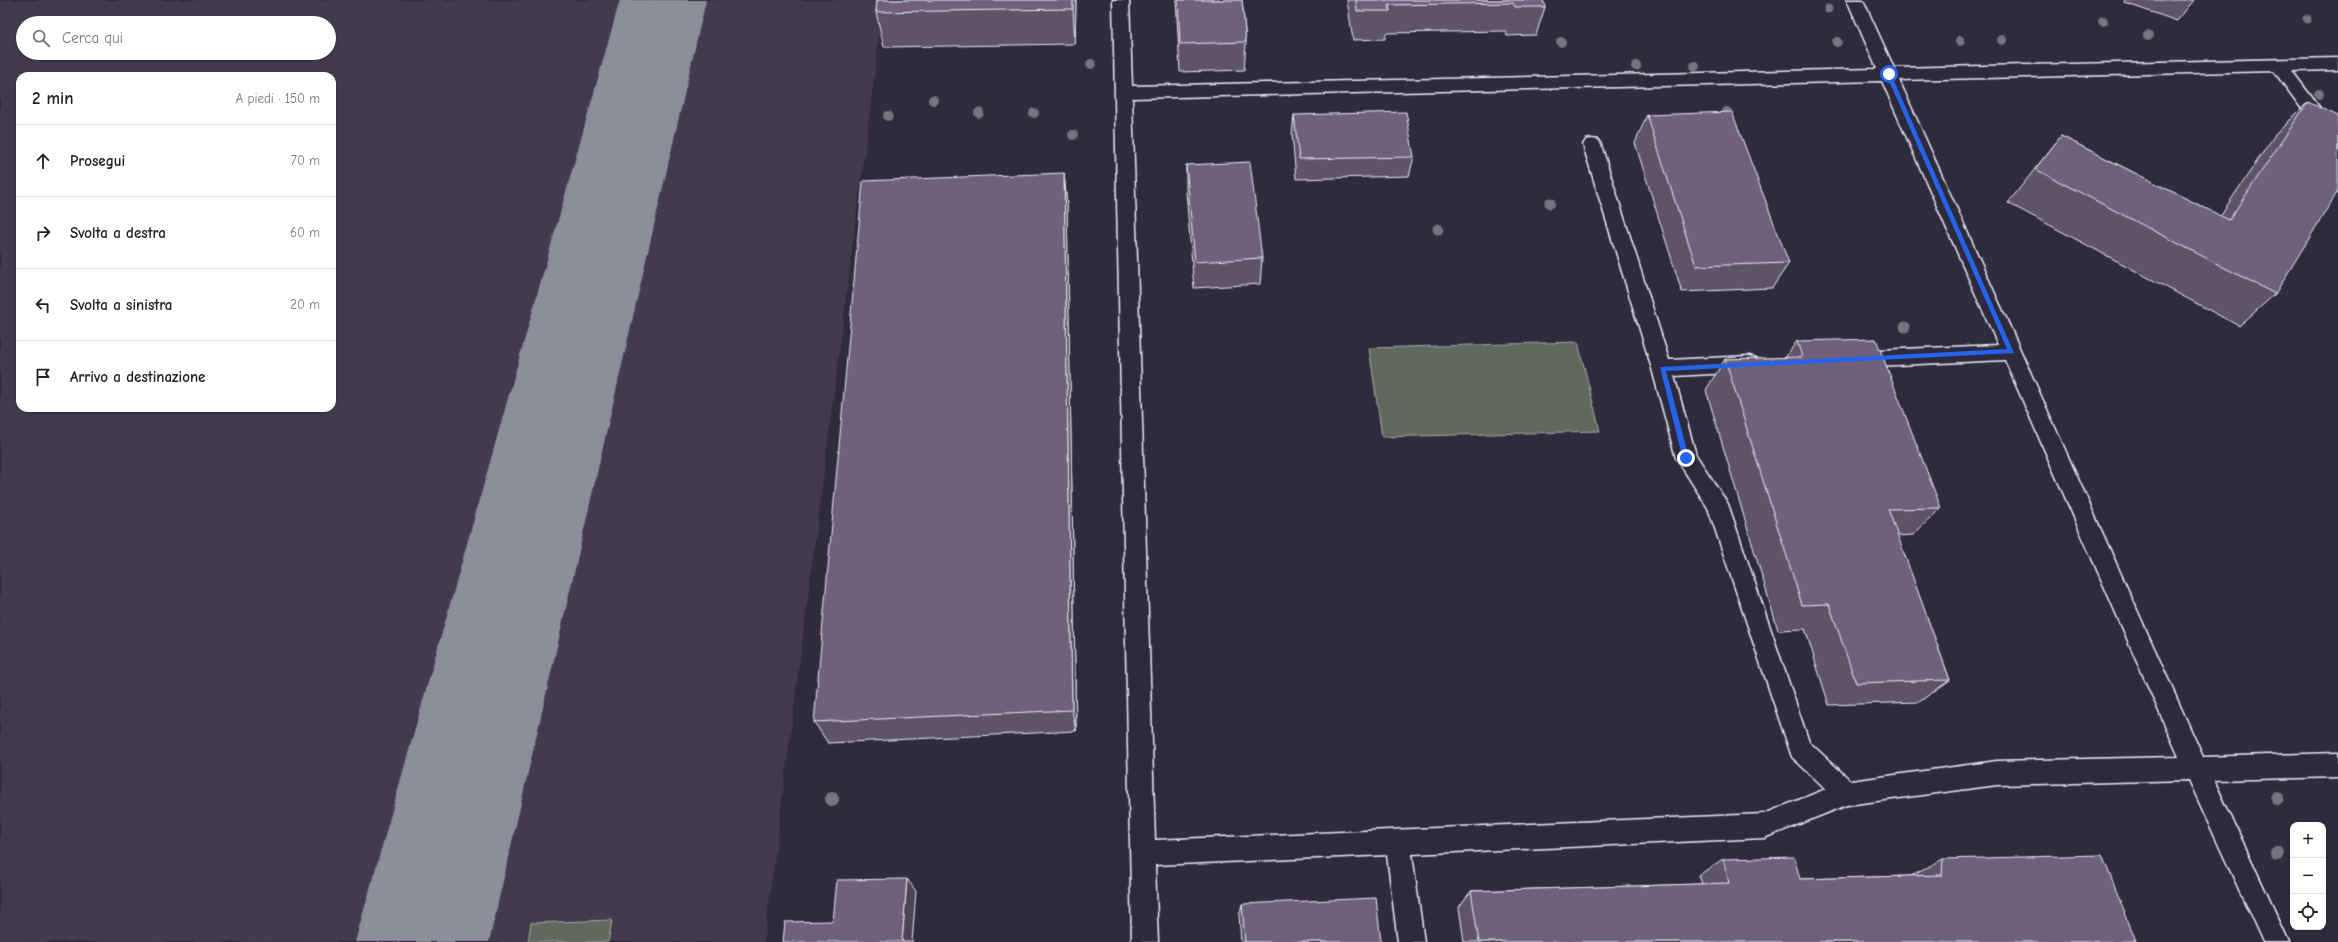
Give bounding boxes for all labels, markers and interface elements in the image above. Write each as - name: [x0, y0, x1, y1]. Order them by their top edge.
- search box: [16, 16, 336, 60]
- icon: search: [30, 27, 52, 49]
- text: Cerca qui: [62, 29, 123, 47]
- route start: [1880, 65, 1898, 83]
- text: 2 min: [32, 89, 73, 108]
- text: A piedi · 150 m: [236, 91, 320, 106]
- icon: ahead: [32, 150, 54, 172]
- text: Prosegui: [70, 152, 125, 170]
- text: 70 m: [291, 153, 320, 168]
- icon: right: [32, 222, 54, 244]
- text: Svolta a destra: [70, 224, 166, 242]
- text: 60 m: [290, 225, 320, 240]
- icon: left: [32, 294, 54, 316]
- text: Svolta a sinistra: [70, 296, 172, 314]
- text: 20 m: [290, 297, 320, 312]
- icon: arrive: [32, 366, 54, 388]
- text: Arrivo a destinazione: [70, 368, 205, 386]
- route end: [1677, 449, 1695, 467]
- map controls: [2290, 822, 2326, 930]
- button: +: [2290, 822, 2326, 858]
- button: −: [2290, 858, 2326, 894]
- button: locate: [2290, 894, 2326, 930]

